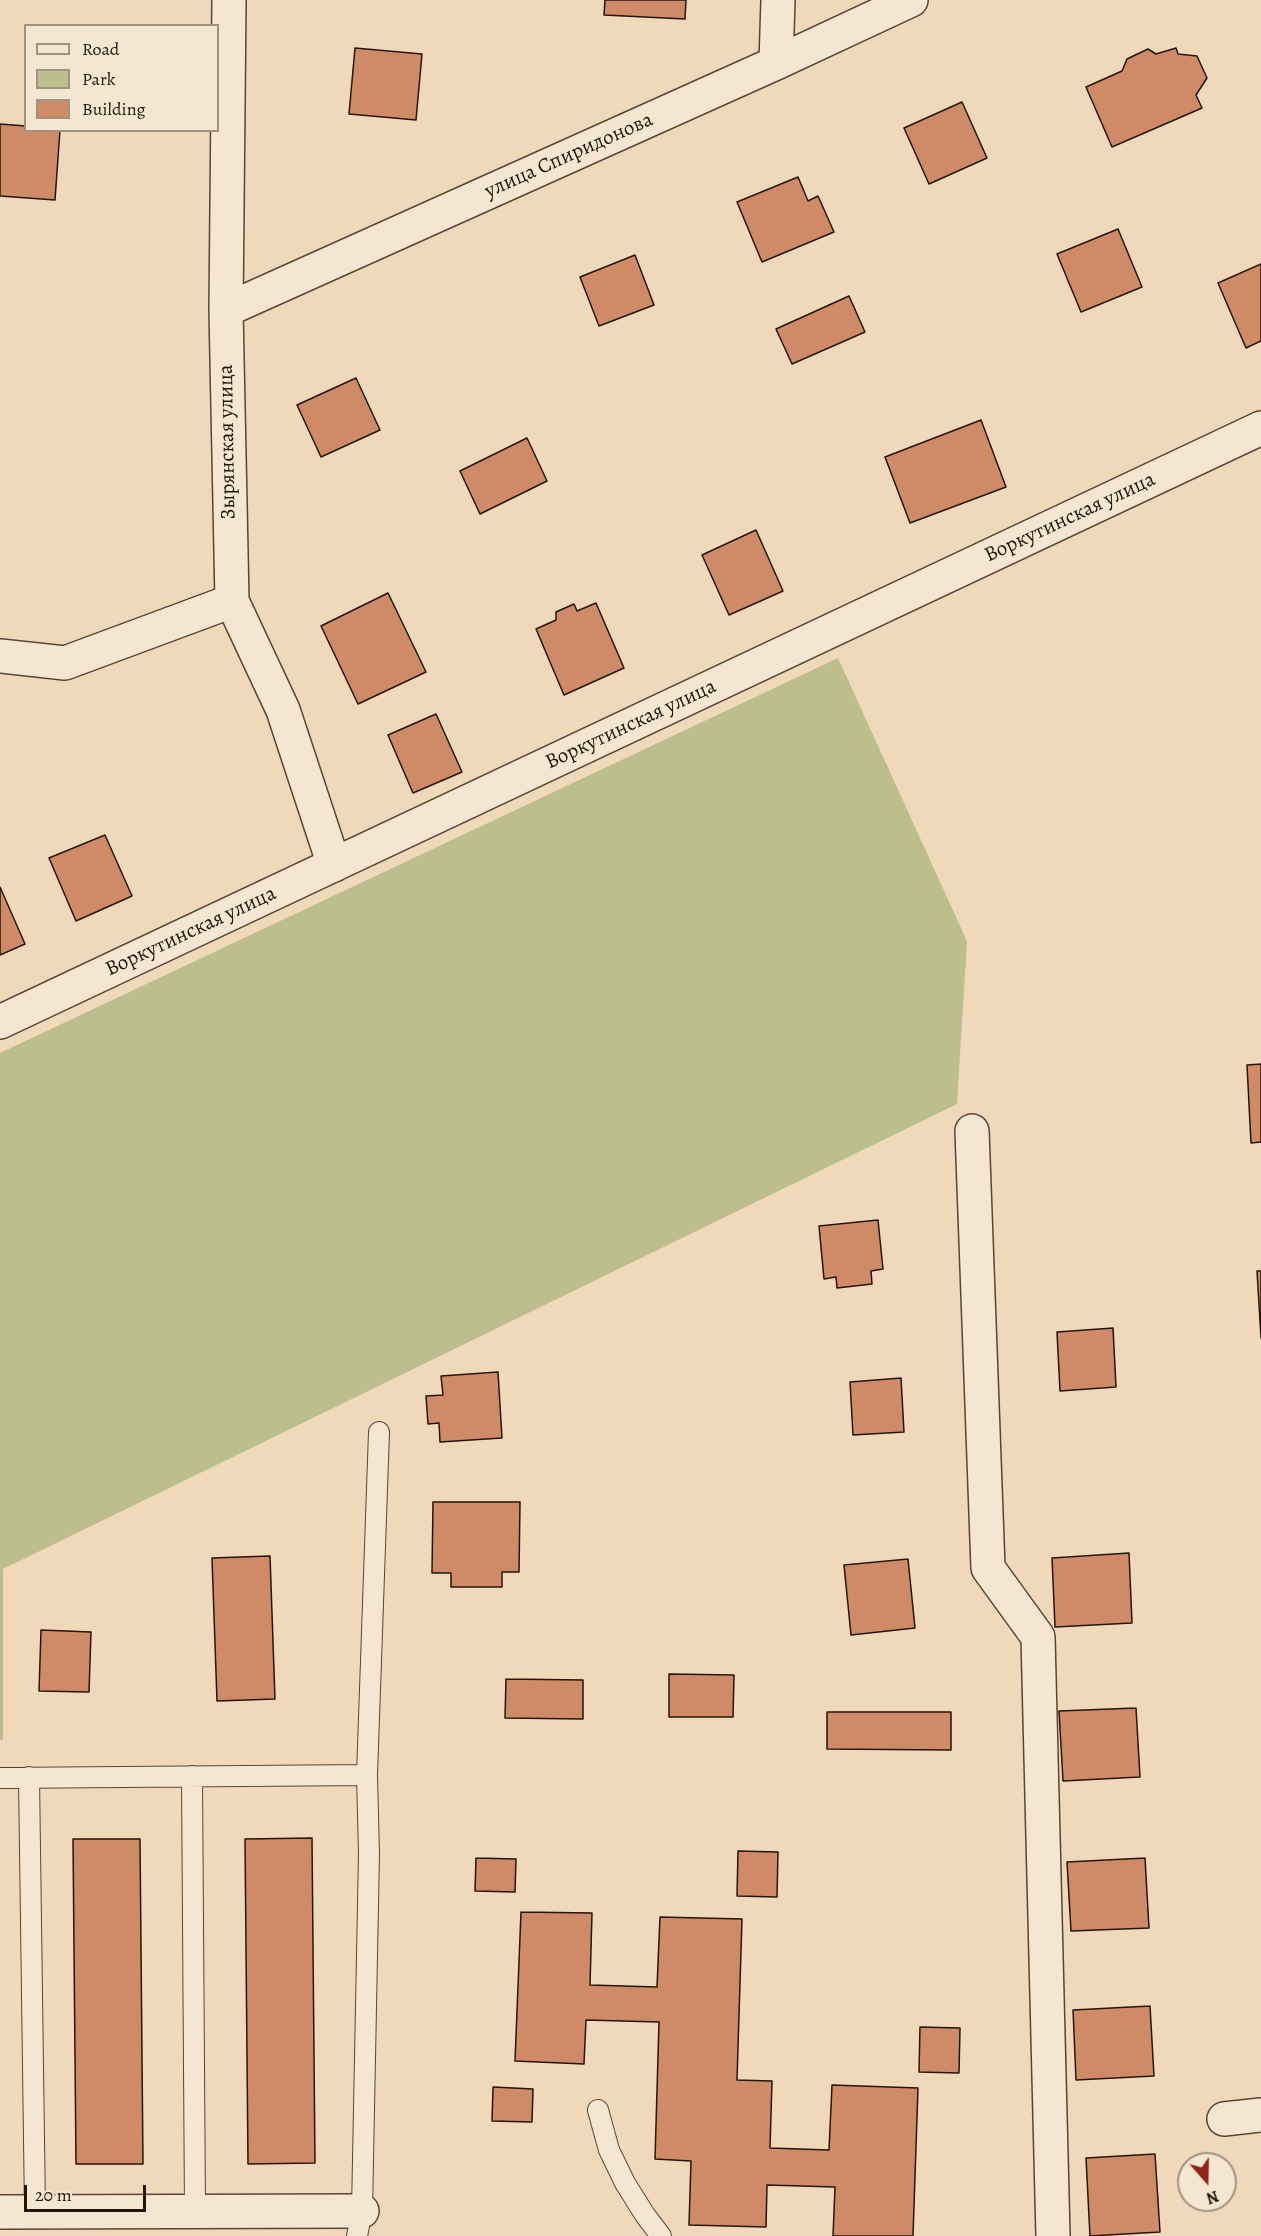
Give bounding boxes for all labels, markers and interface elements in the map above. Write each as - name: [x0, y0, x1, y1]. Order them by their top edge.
- legend: [24, 24, 219, 132]
- text: Road: [82, 37, 119, 61]
- text: Park: [82, 67, 116, 91]
- text: Building: [82, 97, 146, 121]
- street label: улица Спиридонова: [481, 108, 657, 204]
- street label: Зырянская улица: [214, 364, 242, 520]
- street label: Воркутинская улица: [981, 467, 1159, 569]
- street label: Воркутинская улица: [542, 674, 720, 776]
- street label: Воркутинская улица: [102, 881, 280, 983]
- north arrow: [1177, 2152, 1237, 2212]
- scale bar: [27, 2173, 148, 2211]
- text: 20 m: [35, 2183, 72, 2207]
- text: N: [1203, 2185, 1222, 2209]

